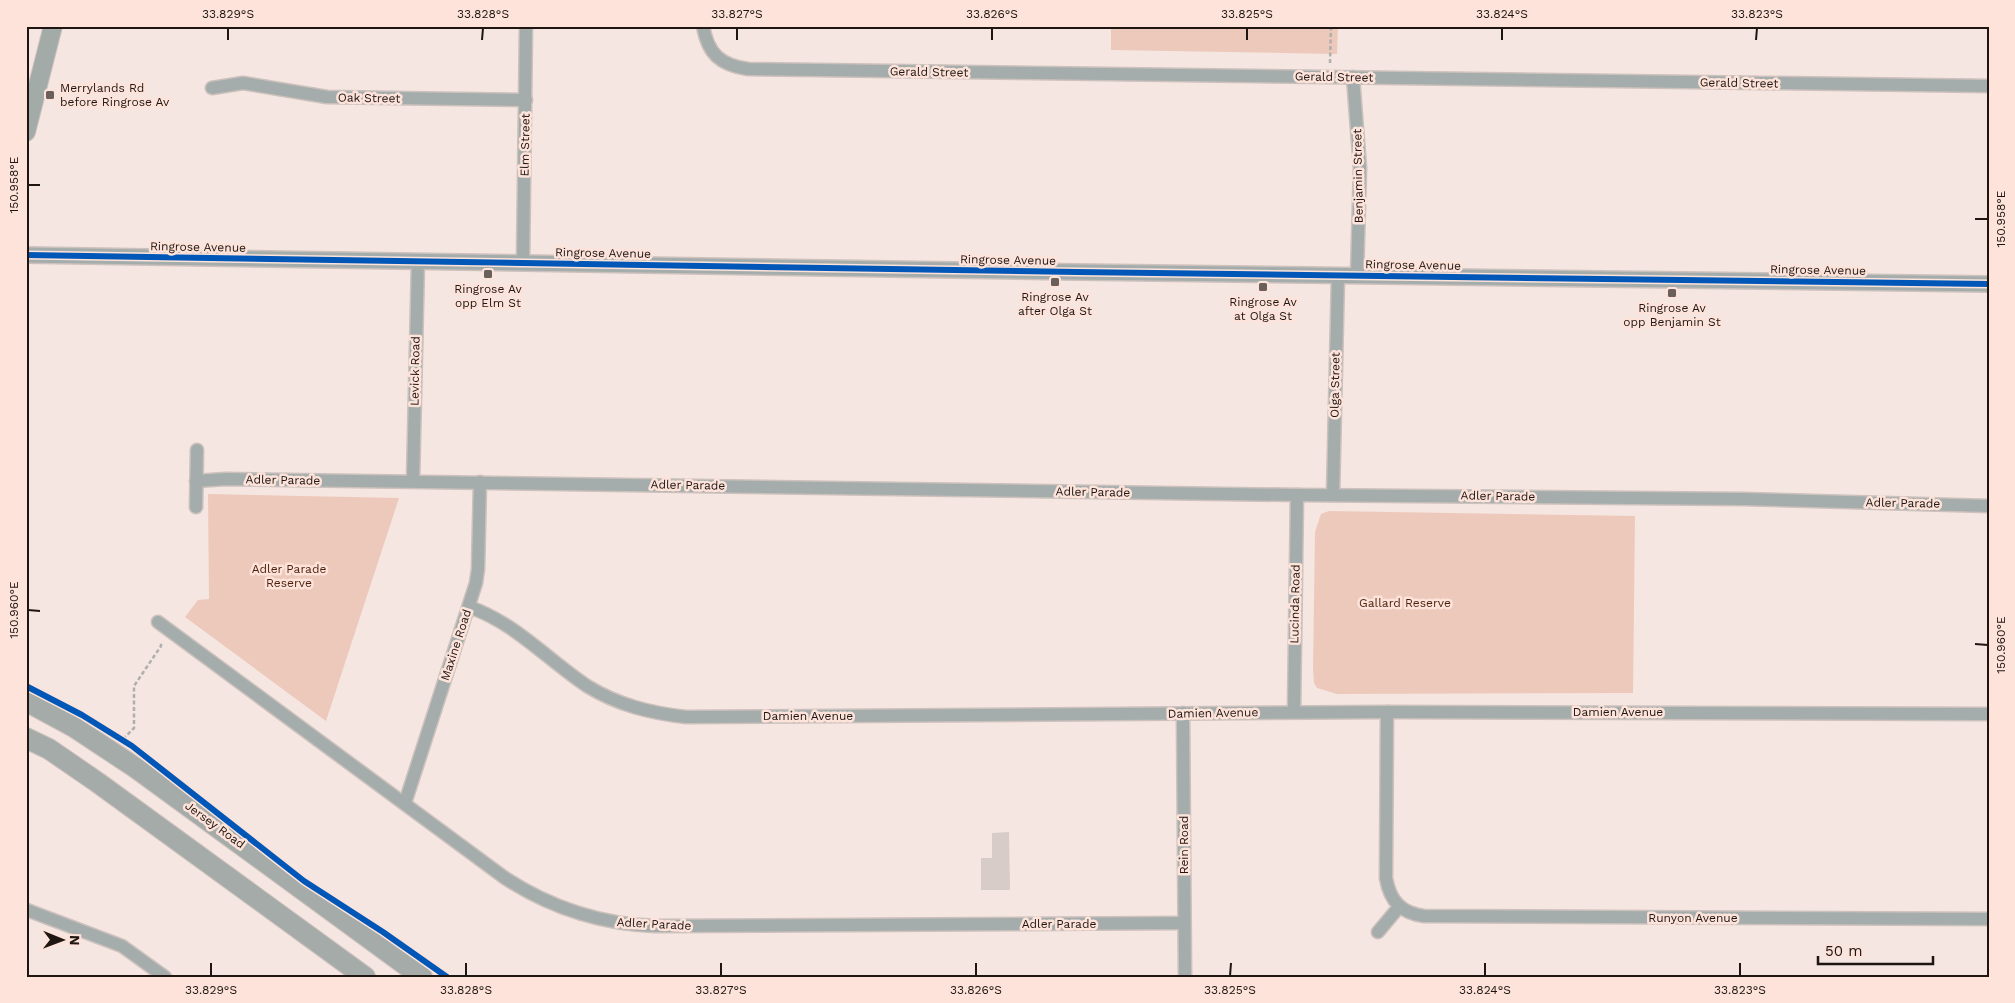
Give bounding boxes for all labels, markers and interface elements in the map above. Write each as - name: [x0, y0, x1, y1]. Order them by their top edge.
- text: 33.829°S: [202, 7, 254, 21]
- text: 33.828°S: [457, 7, 509, 21]
- text: 33.827°S: [711, 7, 763, 21]
- text: 33.826°S: [966, 7, 1018, 21]
- text: 33.825°S: [1221, 7, 1273, 21]
- text: 33.824°S: [1476, 7, 1528, 21]
- text: 33.823°S: [1731, 7, 1783, 21]
- street label: Gerald Street: [890, 64, 968, 80]
- street label: Gerald Street: [1295, 69, 1373, 85]
- street label: Gerald Street: [1700, 75, 1778, 91]
- place label: Merrylands Rd before Ringrose Av: [60, 81, 170, 109]
- marker: Merrylands Rd before Ringrose Av: [44, 89, 56, 101]
- street label: Oak Street: [338, 90, 400, 106]
- street label: Elm Street: [517, 113, 533, 177]
- street label: Benjamin Street: [1350, 129, 1366, 223]
- text: 150.958°E: [7, 156, 21, 214]
- text: 150.958°E: [1994, 190, 2008, 248]
- street label: Ringrose Avenue: [150, 239, 246, 255]
- street label: Ringrose Avenue: [555, 245, 651, 261]
- street label: Ringrose Avenue: [960, 252, 1056, 268]
- street label: Ringrose Avenue: [1365, 257, 1461, 273]
- street label: Ringrose Avenue: [1770, 262, 1866, 278]
- marker: Ringrose Av opp Elm St: [482, 268, 494, 280]
- marker: Ringrose Av after Olga St: [1049, 276, 1061, 288]
- marker: Ringrose Av at Olga St: [1257, 281, 1269, 293]
- place label: Ringrose Av opp Elm St: [454, 282, 522, 310]
- marker: Ringrose Av opp Benjamin St: [1666, 287, 1678, 299]
- place label: Ringrose Av after Olga St: [1018, 290, 1092, 318]
- place label: Ringrose Av at Olga St: [1229, 295, 1297, 323]
- place label: Ringrose Av opp Benjamin St: [1623, 301, 1721, 329]
- street label: Levick Road: [407, 336, 423, 406]
- street label: Olga Street: [1327, 352, 1343, 418]
- street label: Adler Parade: [246, 472, 321, 488]
- street label: Adler Parade: [651, 477, 726, 493]
- street label: Adler Parade: [1056, 484, 1131, 500]
- street label: Adler Parade: [1461, 488, 1536, 504]
- street label: Adler Parade: [1866, 495, 1941, 511]
- park label: Adler Parade Reserve: [252, 562, 326, 590]
- street label: Lucinda Road: [1287, 564, 1303, 644]
- text: 150.960°E: [7, 581, 21, 639]
- park label: Gallard Reserve: [1359, 596, 1451, 610]
- street label: Maxine Road: [438, 608, 474, 682]
- text: 150.960°E: [1994, 616, 2008, 674]
- street label: Damien Avenue: [1168, 705, 1258, 721]
- street label: Damien Avenue: [1573, 705, 1663, 719]
- street label: Damien Avenue: [763, 709, 853, 723]
- street label: Jersey Road: [182, 799, 248, 851]
- street label: Rein Road: [1177, 816, 1191, 874]
- street label: Runyon Avenue: [1648, 911, 1738, 925]
- street label: Adler Parade: [616, 915, 692, 933]
- north arrow: [38, 916, 88, 966]
- street label: Adler Parade: [1022, 917, 1096, 931]
- scale bar: [1818, 933, 1932, 965]
- text: N: [67, 935, 83, 946]
- text: 50 m: [1825, 942, 1862, 960]
- text: 33.829°S: [185, 983, 237, 997]
- text: 33.828°S: [440, 983, 492, 997]
- text: 33.827°S: [695, 983, 747, 997]
- text: 33.826°S: [950, 983, 1002, 997]
- text: 33.825°S: [1204, 983, 1256, 997]
- text: 33.824°S: [1459, 983, 1511, 997]
- text: 33.823°S: [1714, 983, 1766, 997]

